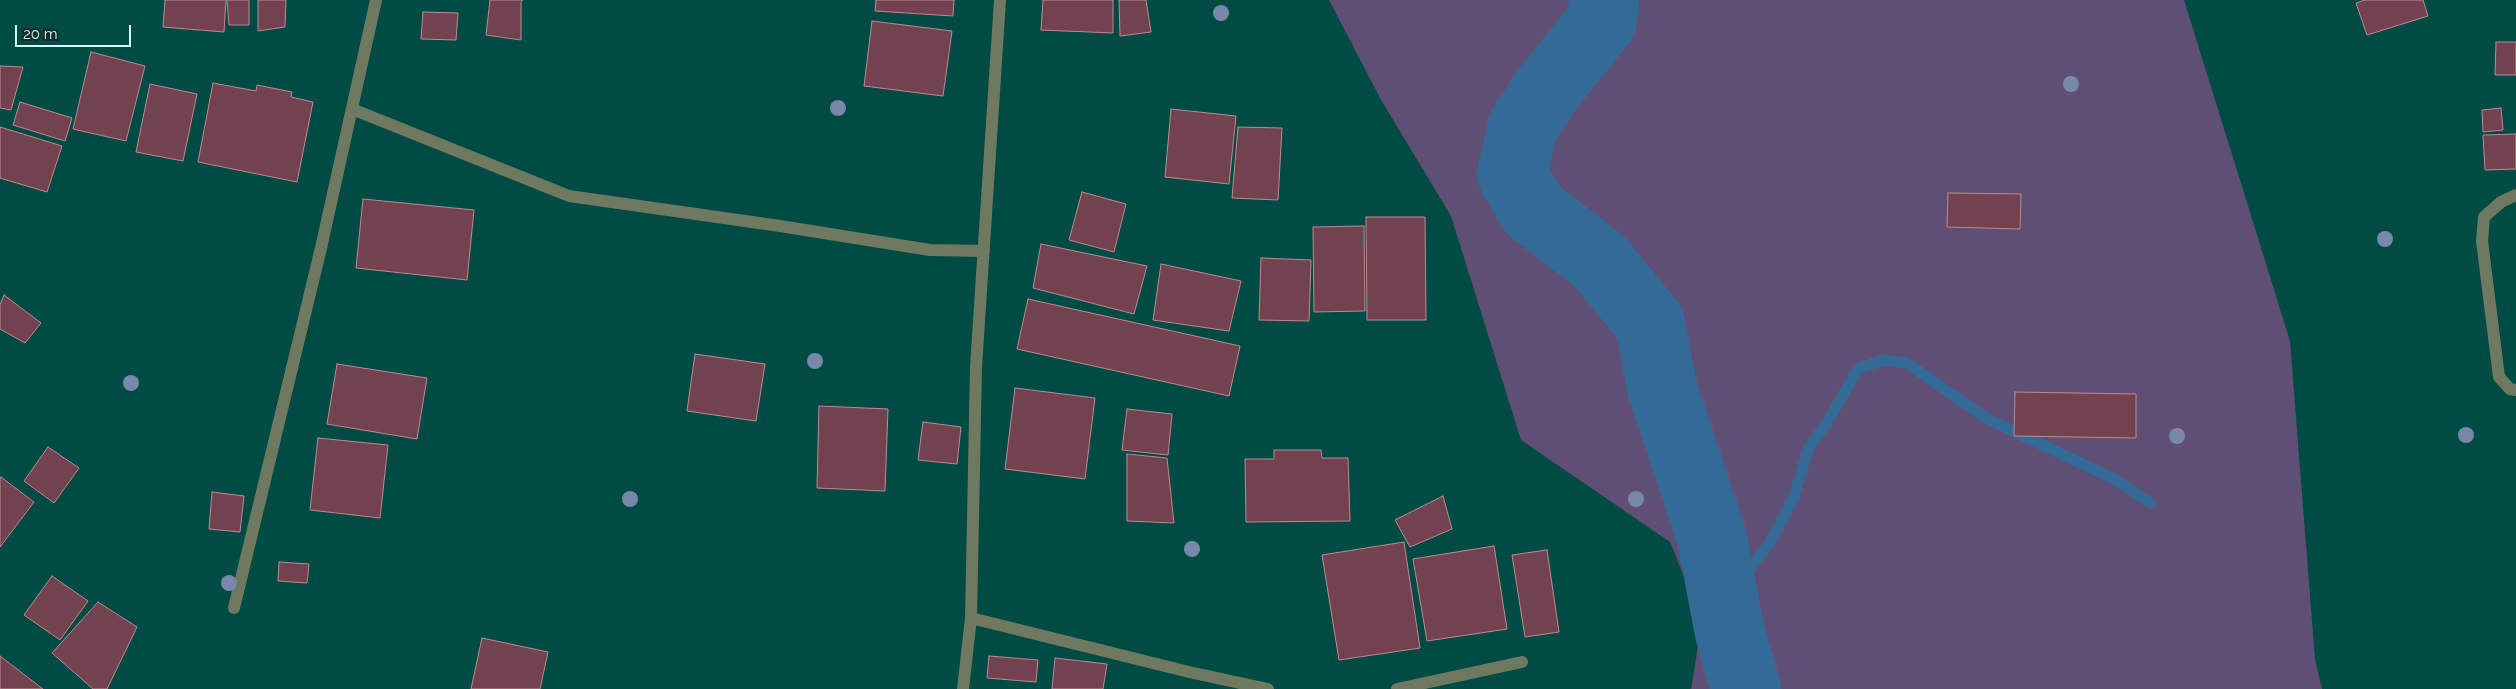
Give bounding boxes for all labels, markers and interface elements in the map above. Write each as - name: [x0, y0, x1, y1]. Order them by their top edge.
- scale bar: [18, 15, 134, 47]
- text: 20 m: [23, 25, 58, 43]

